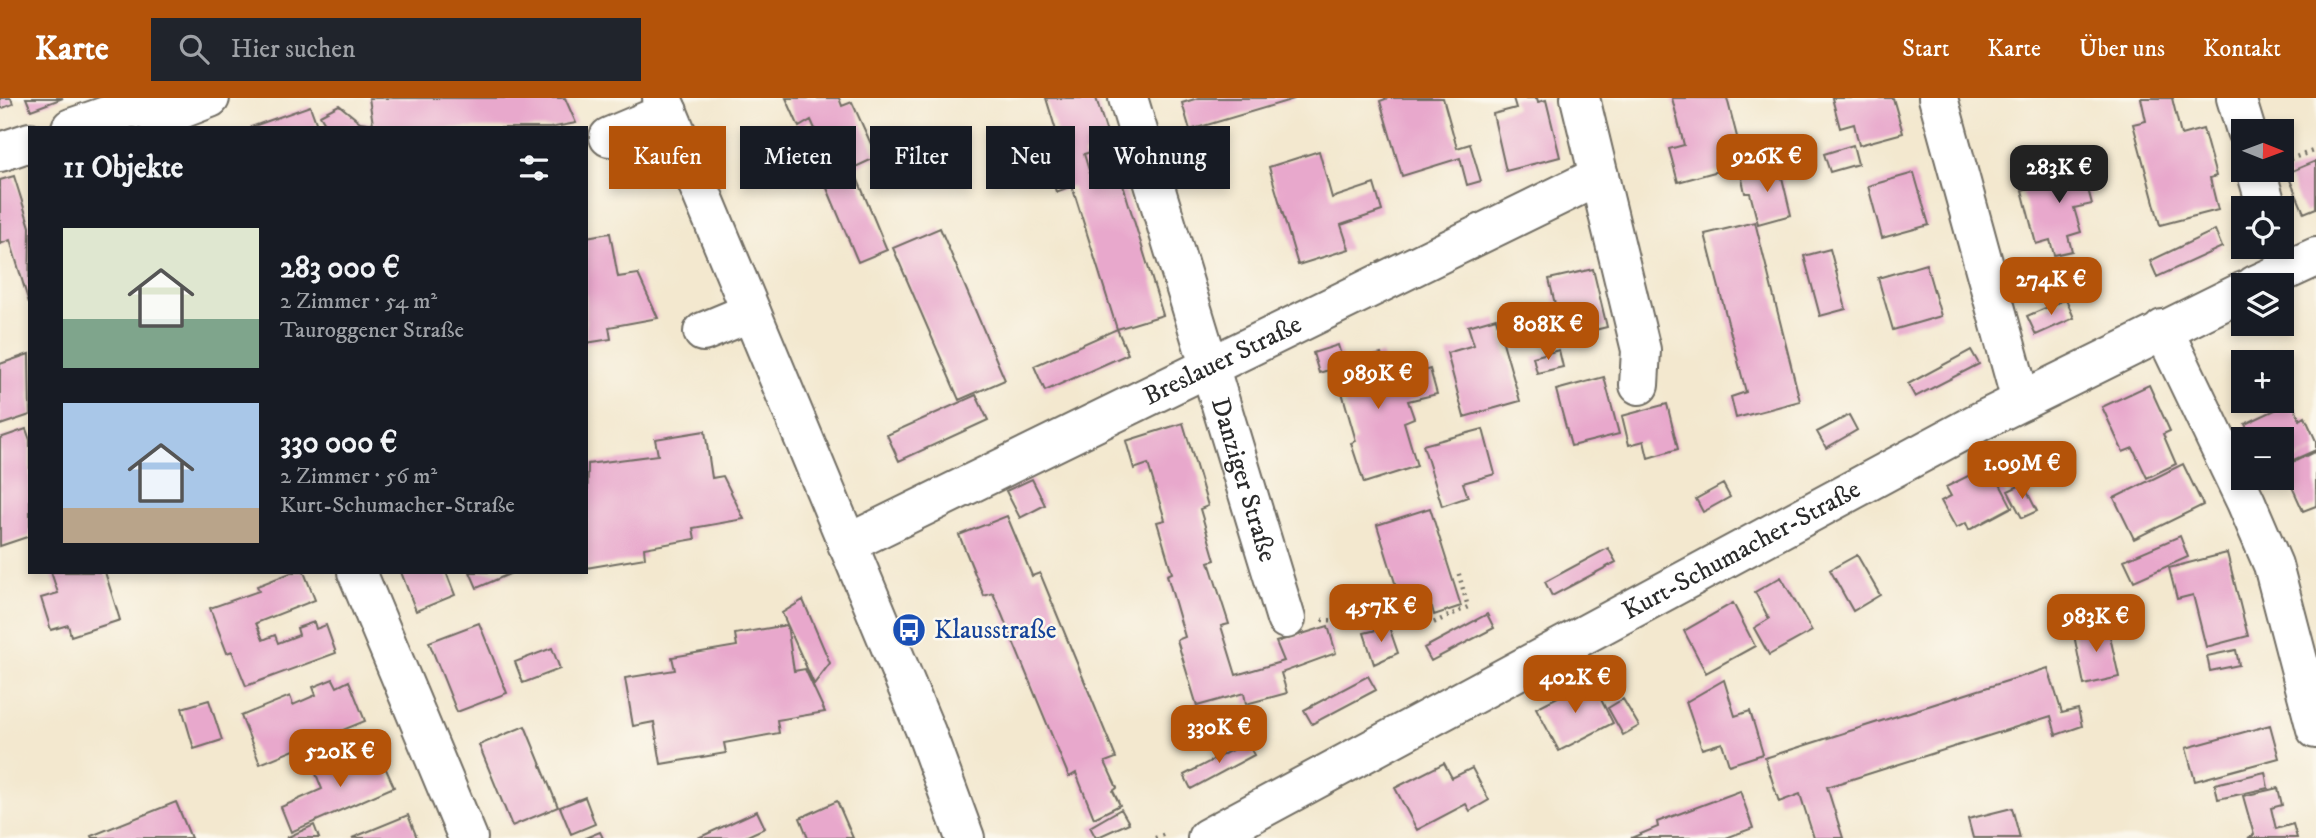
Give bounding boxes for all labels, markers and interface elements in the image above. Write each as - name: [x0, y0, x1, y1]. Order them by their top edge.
- search box: [151, 18, 641, 81]
- text: Karte: [35, 29, 109, 70]
- icon: search: [175, 30, 213, 68]
- text: Hier suchen: [231, 33, 356, 66]
- text: Start: [1902, 34, 1949, 64]
- text: Karte: [1987, 34, 2041, 64]
- text: Über uns: [2079, 34, 2165, 64]
- text: Kontakt: [2203, 34, 2281, 64]
- north arrow: [2231, 119, 2294, 182]
- map controls: [2231, 119, 2294, 490]
- chip: Kaufen: [609, 126, 726, 189]
- chip: Mieten: [740, 126, 856, 189]
- chip: Filter: [870, 126, 972, 189]
- chip: Neu: [986, 126, 1075, 189]
- chip: Wohnung: [1089, 126, 1230, 189]
- pin: 926K €: [1710, 134, 1824, 194]
- text: 926K €: [1732, 142, 1802, 171]
- pin: 283K €: [2002, 146, 2116, 205]
- icon: filters: [515, 149, 553, 187]
- text: 11 Objekte: [63, 150, 183, 187]
- text: 283K €: [2026, 153, 2092, 182]
- button: locate: [2231, 196, 2294, 259]
- text: 283 000 €: [280, 250, 400, 287]
- icon: home: [119, 256, 203, 340]
- pin: 274K €: [1994, 258, 2108, 317]
- text: 274K €: [2016, 265, 2086, 294]
- button: layers: [2231, 273, 2294, 336]
- text: 2 Zimmer · 54 m²: [280, 287, 437, 316]
- pin: 808K €: [1491, 302, 1605, 362]
- street label: Breslauer Straße: [1138, 308, 1307, 413]
- text: 808K €: [1513, 310, 1583, 339]
- text: Tauroggener Straße: [280, 316, 464, 345]
- button: +: [2231, 350, 2294, 413]
- pin: 989K €: [1321, 352, 1435, 411]
- text: 989K €: [1343, 359, 1413, 388]
- street label: Danziger Straße: [1203, 394, 1284, 566]
- text: 330 000 €: [280, 425, 397, 462]
- button: −: [2231, 427, 2294, 490]
- icon: home: [119, 431, 203, 515]
- pin: 1.09M €: [1957, 442, 2087, 501]
- text: 1.09M €: [1983, 449, 2061, 478]
- text: 2 Zimmer · 56 m²: [280, 462, 437, 491]
- street label: Kurt-Schumacher-Straße: [1617, 473, 1866, 628]
- text: Kurt-Schumacher-Straße: [280, 491, 515, 520]
- pin: 457K €: [1324, 584, 1438, 644]
- text: 457K €: [1345, 592, 1417, 621]
- pin: 983K €: [2039, 594, 2153, 654]
- text: 983K €: [2063, 602, 2129, 631]
- bus stop icon: Klausstraße: [890, 611, 928, 649]
- place label: Klausstraße: [934, 614, 1057, 647]
- pin: 402K €: [1518, 656, 1632, 715]
- text: 402K €: [1539, 663, 1611, 692]
- pin: 330K €: [1162, 706, 1276, 765]
- text: 330K €: [1187, 713, 1251, 742]
- pin: 520K €: [283, 730, 397, 789]
- text: 520K €: [305, 737, 375, 766]

